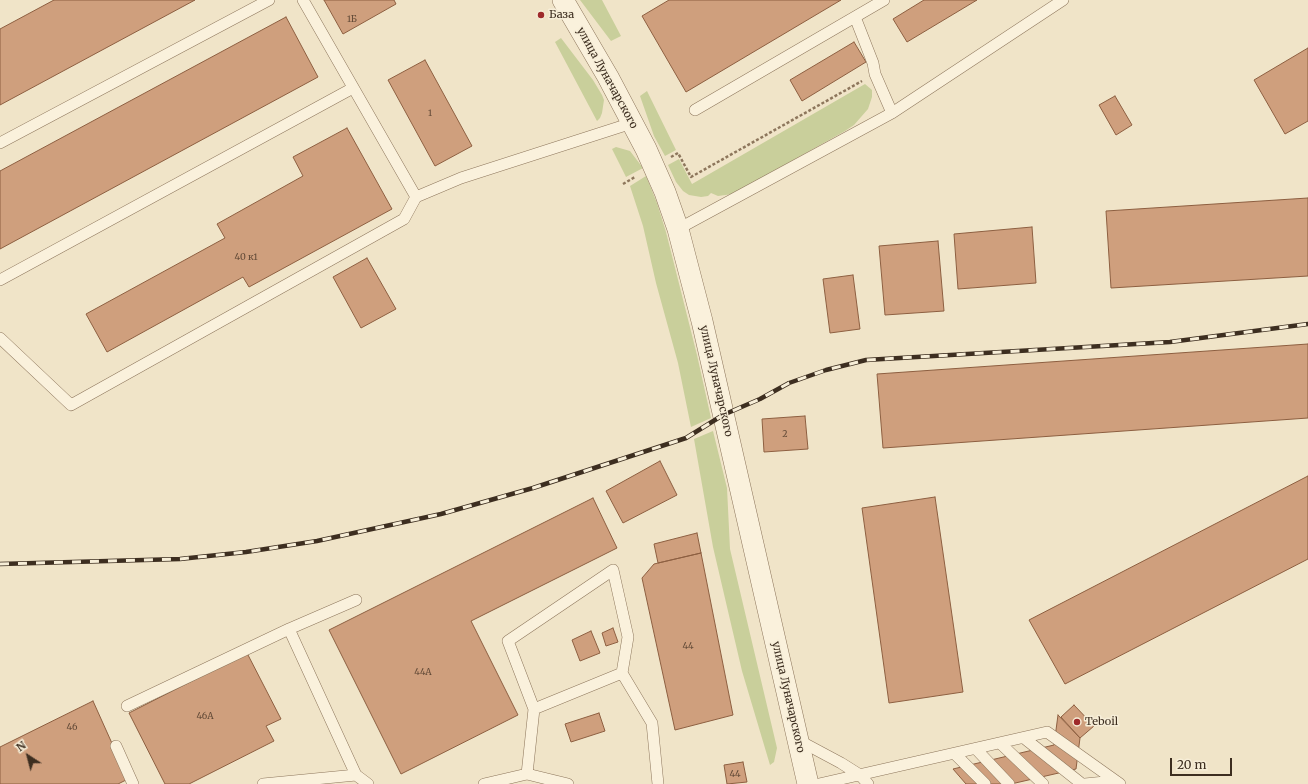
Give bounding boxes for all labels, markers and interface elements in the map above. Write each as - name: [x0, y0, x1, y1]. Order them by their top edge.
- place label: База: [549, 8, 574, 22]
- marker: База: [536, 10, 546, 20]
- house number: 1Б: [347, 14, 357, 24]
- street label: улица Луначарского: [574, 25, 640, 131]
- house number: 1: [428, 108, 432, 118]
- house number: 40 к1: [235, 252, 257, 262]
- street label: улица Луначарского: [697, 324, 735, 438]
- house number: 2: [782, 429, 788, 439]
- street label: улица Луначарского: [769, 640, 807, 754]
- house number: 44: [682, 641, 694, 651]
- house number: 44А: [414, 667, 432, 677]
- house number: 46А: [196, 711, 214, 721]
- place label: Teboil: [1085, 715, 1118, 729]
- marker: Teboil: [1072, 717, 1082, 727]
- house number: 46: [67, 722, 77, 732]
- north arrow: [8, 736, 48, 776]
- text: N: [13, 738, 29, 755]
- scale bar: [1172, 750, 1234, 776]
- text: 20 m: [1177, 757, 1206, 772]
- house number: 44: [729, 769, 741, 779]

